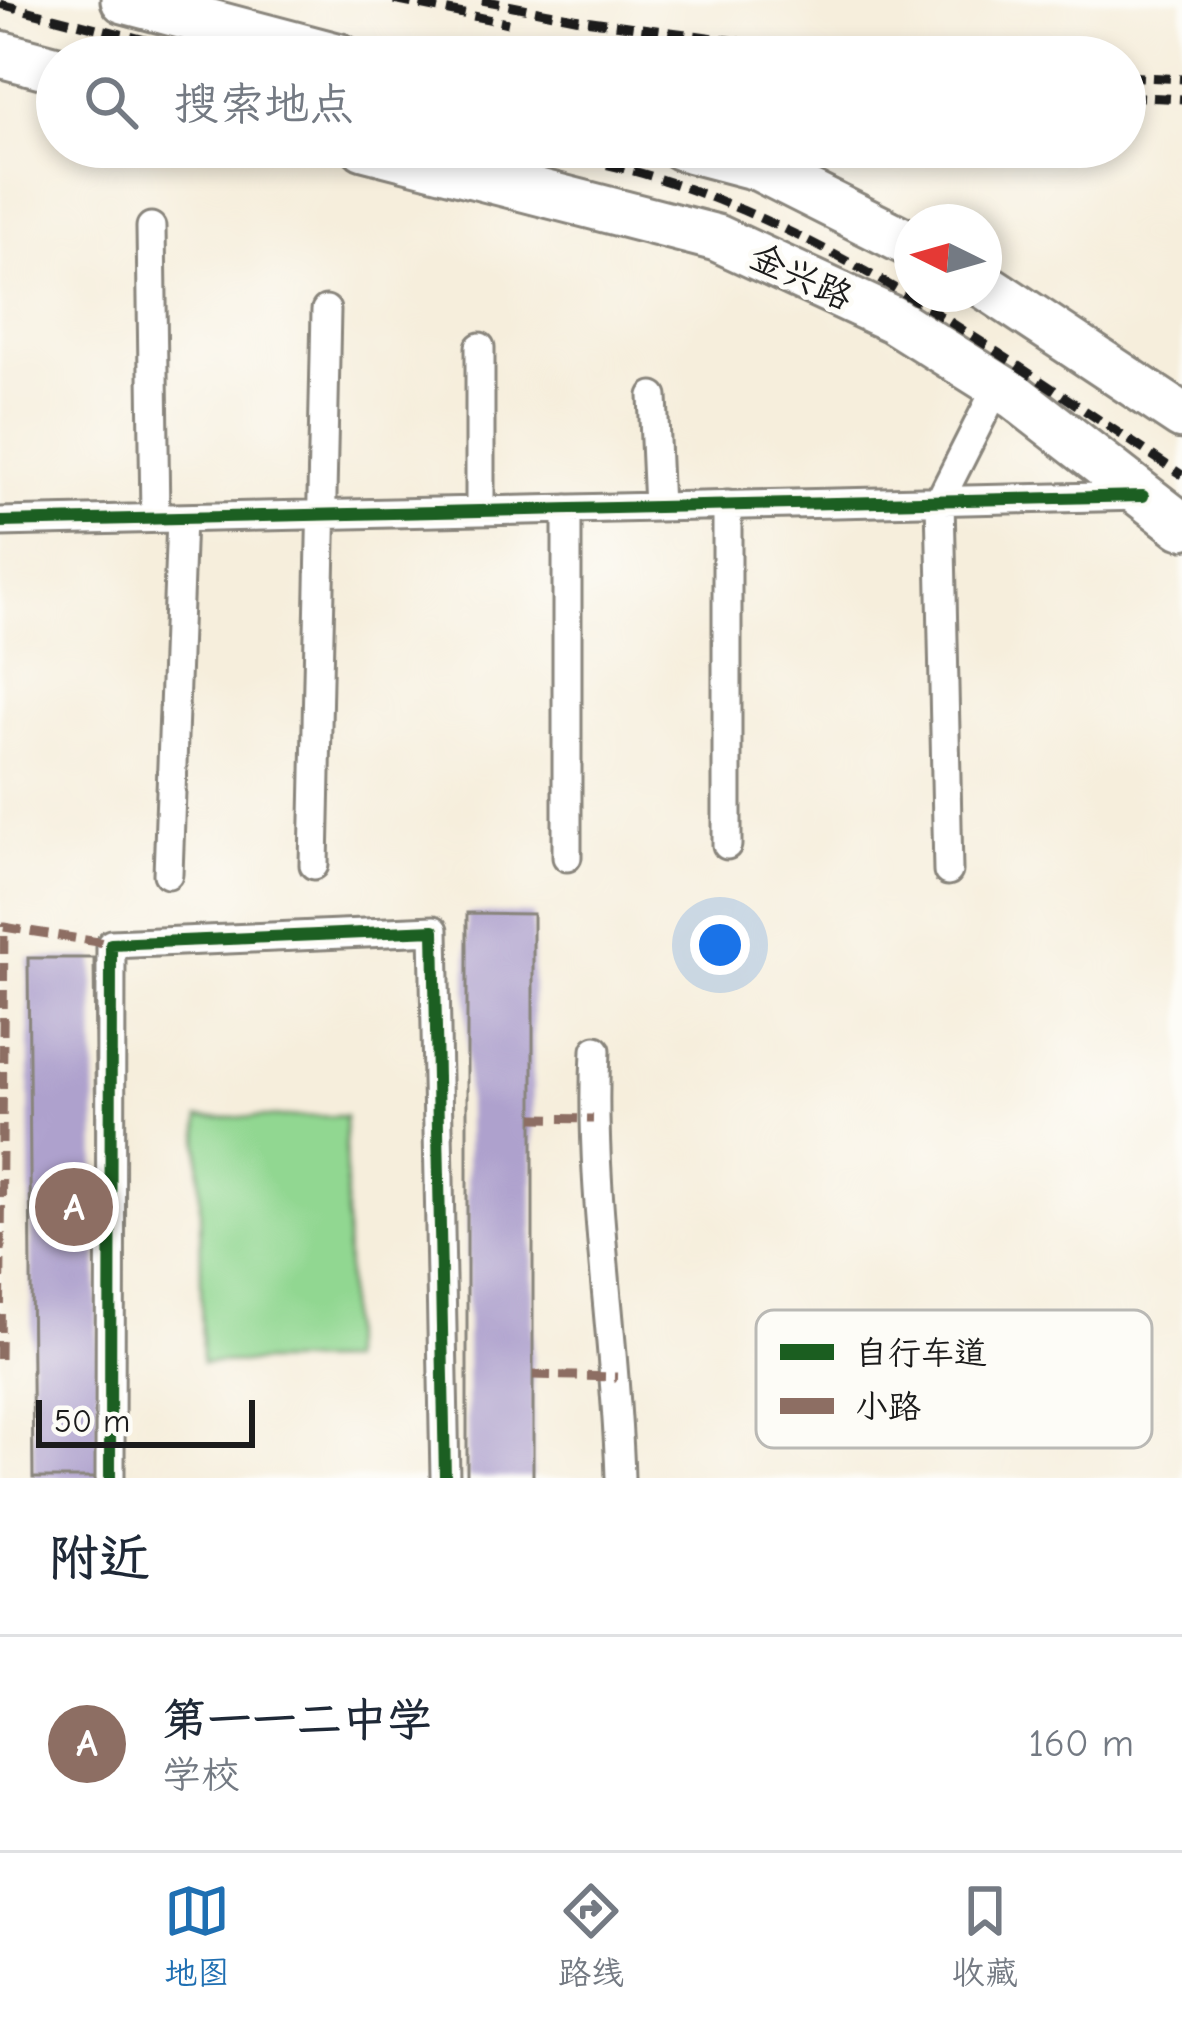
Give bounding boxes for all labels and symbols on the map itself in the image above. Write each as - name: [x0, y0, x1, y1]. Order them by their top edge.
- north arrow: [894, 204, 1002, 312]
- street label: 金兴路: [743, 236, 859, 318]
- your location: [690, 915, 750, 975]
- pin: A: [35, 1162, 113, 1252]
- legend: [756, 1310, 1152, 1448]
- text: 自行车道: [855, 1334, 987, 1372]
- text: 小路: [855, 1388, 921, 1426]
- scale bar: [36, 1394, 255, 1447]

